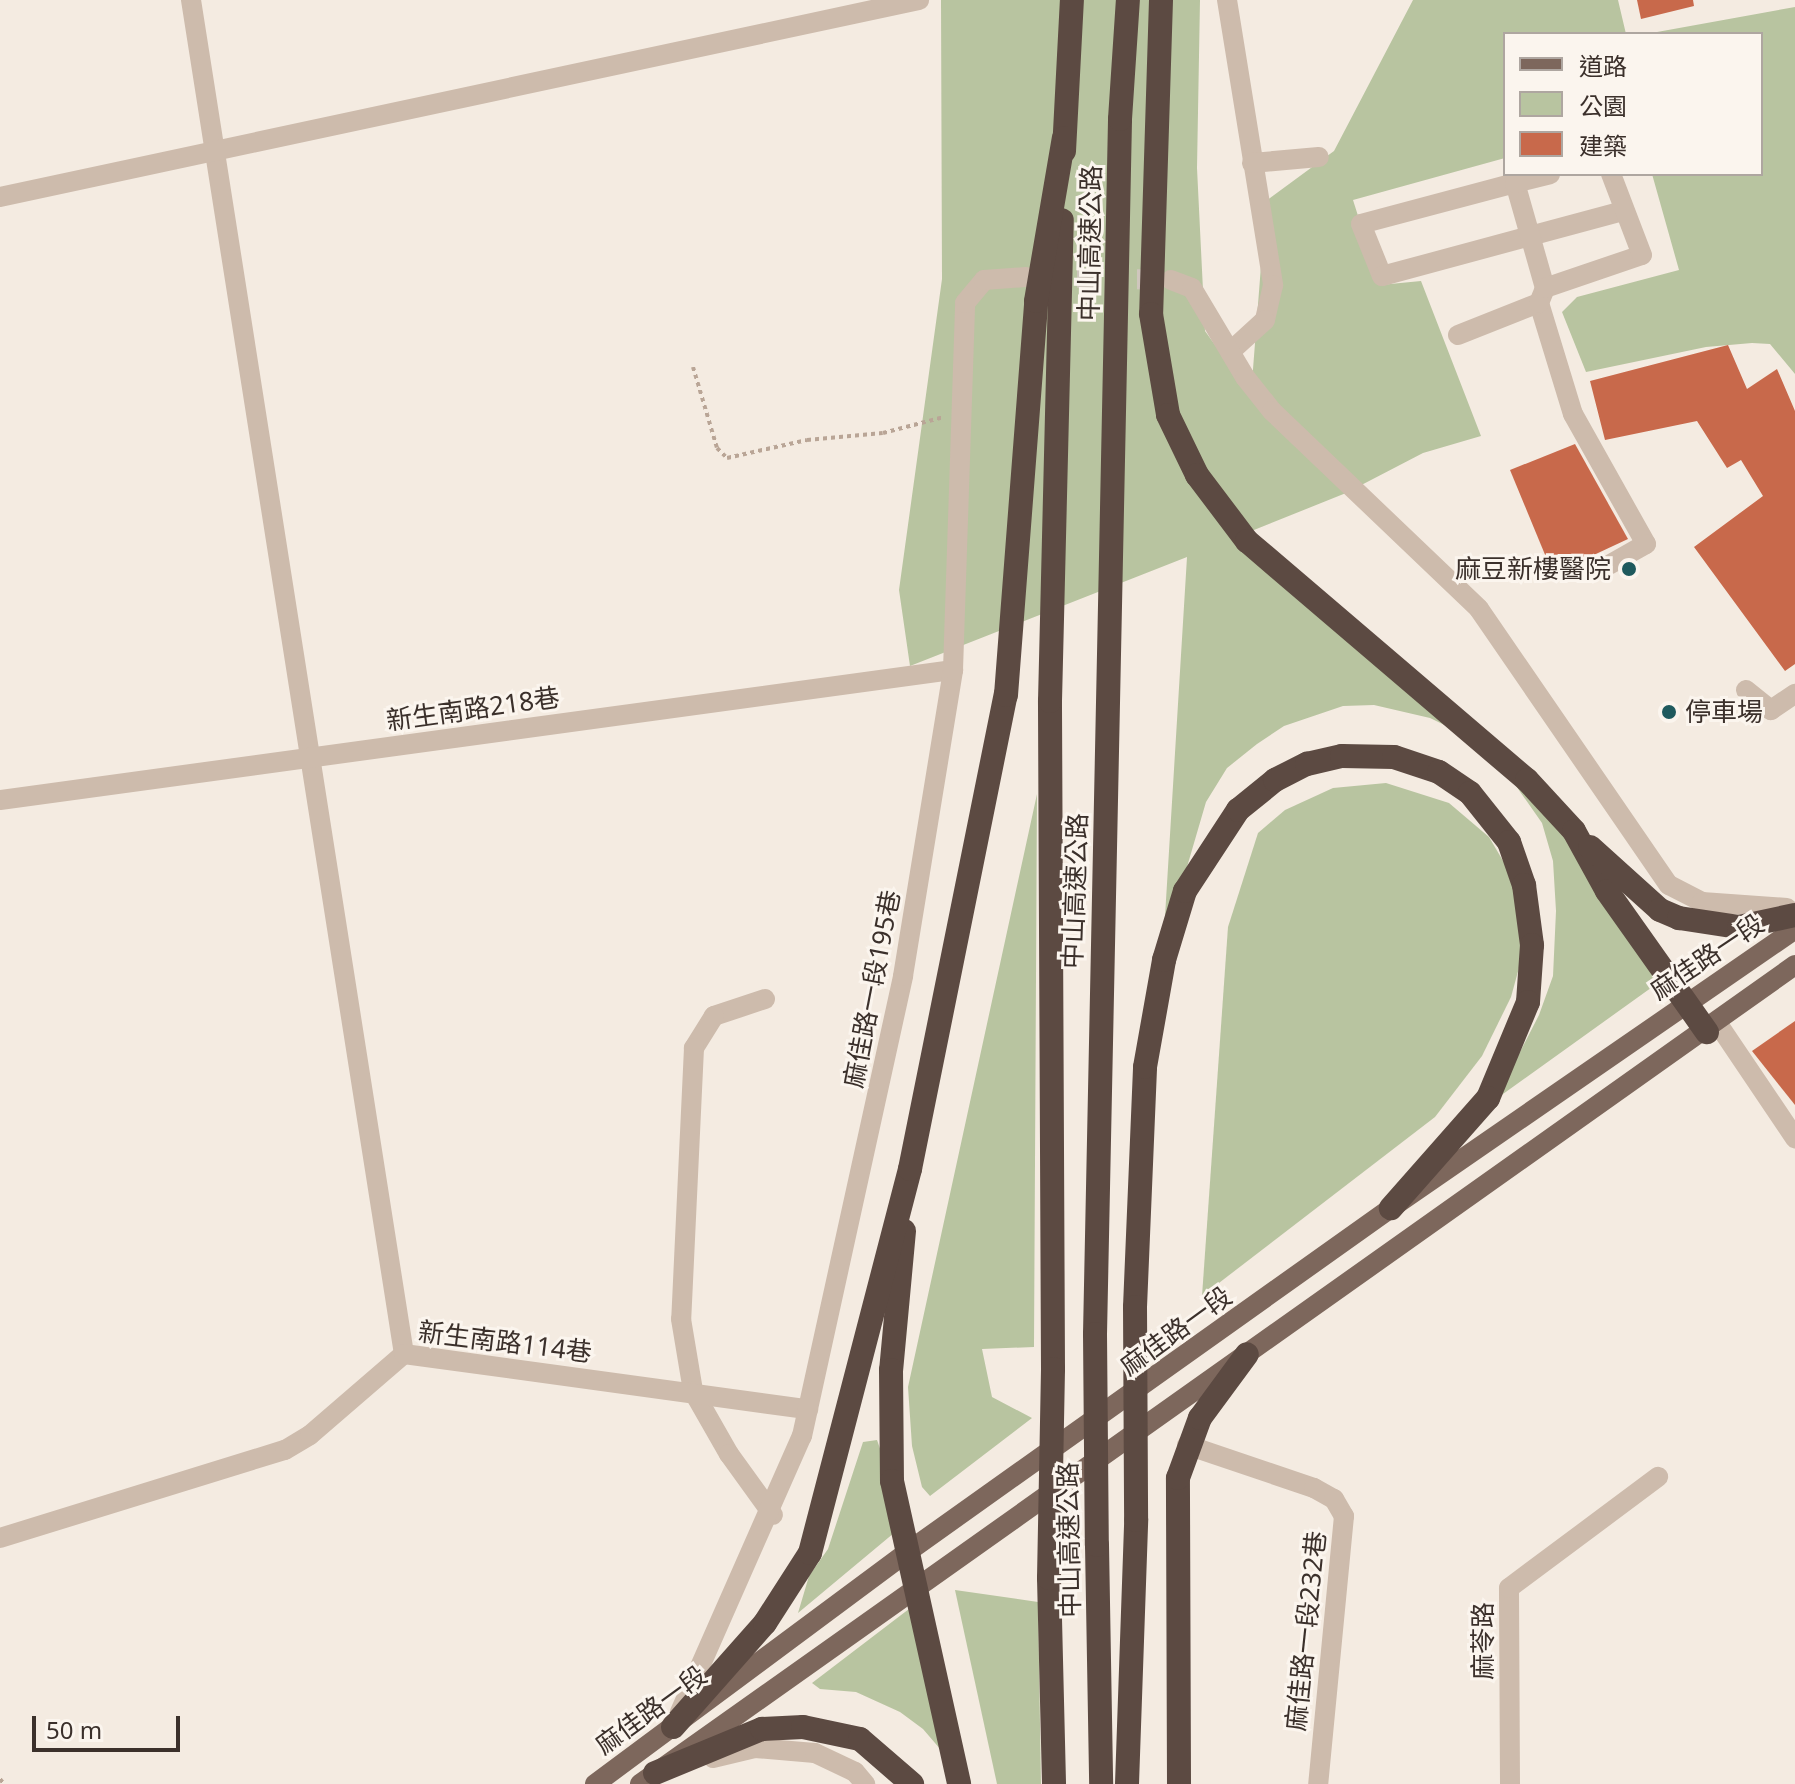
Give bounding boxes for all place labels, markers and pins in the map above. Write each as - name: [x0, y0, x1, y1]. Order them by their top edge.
- place label: 麻豆新樓醫院: [1455, 553, 1611, 585]
- marker: 麻豆新樓醫院: [1618, 558, 1640, 580]
- place label: 停車場: [1685, 696, 1763, 728]
- marker: 停車場: [1660, 703, 1678, 721]

